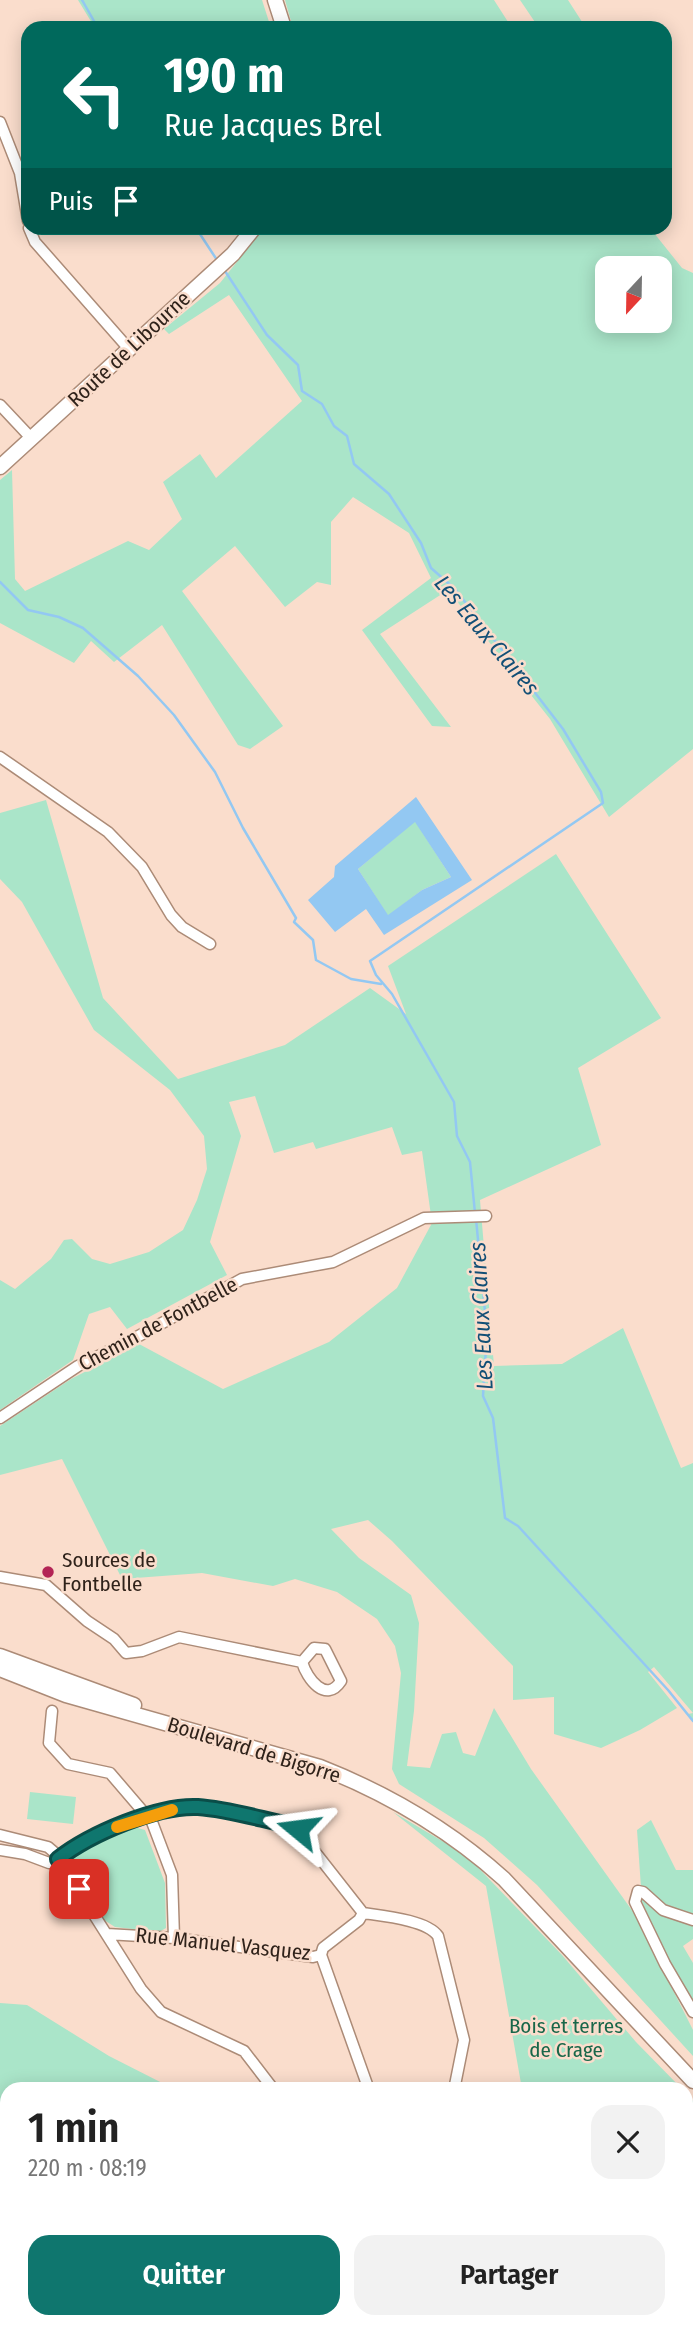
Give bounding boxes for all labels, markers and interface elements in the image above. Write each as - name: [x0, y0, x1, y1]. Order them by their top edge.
- text: 190 m: [164, 46, 284, 105]
- icon: left: [49, 49, 140, 140]
- text: Rue Jacques Brel: [164, 106, 382, 144]
- icon: arrive: [107, 182, 145, 220]
- text: Puis: [49, 186, 93, 217]
- north arrow: [595, 256, 672, 332]
- map controls: [595, 256, 672, 333]
- street label: Route de Libourne: [62, 286, 196, 412]
- water label: Les Eaux Claires: [429, 569, 546, 701]
- water label: Les Eaux Claires: [463, 1241, 499, 1391]
- street label: Chemin de Fontbelle: [74, 1271, 242, 1377]
- place label: Sources de Fontbelle: [62, 1547, 156, 1597]
- marker: Sources de Fontbelle: [40, 1564, 56, 1580]
- street label: Boulevard de Bigorre: [164, 1711, 344, 1789]
- position arrow: [261, 1792, 335, 1866]
- pin: [49, 1859, 109, 1919]
- icon: arrive: [60, 1870, 98, 1908]
- street label: Rue Manuel Vasquez: [134, 1922, 312, 1966]
- park label: Bois et terres de Crage: [509, 2013, 623, 2063]
- text: 1 min: [28, 2103, 119, 2153]
- button: close: [591, 2105, 665, 2179]
- text: 220 m · 08:19: [28, 2154, 147, 2182]
- button: Quitter: [28, 2235, 340, 2315]
- button: Partager: [354, 2235, 665, 2315]

